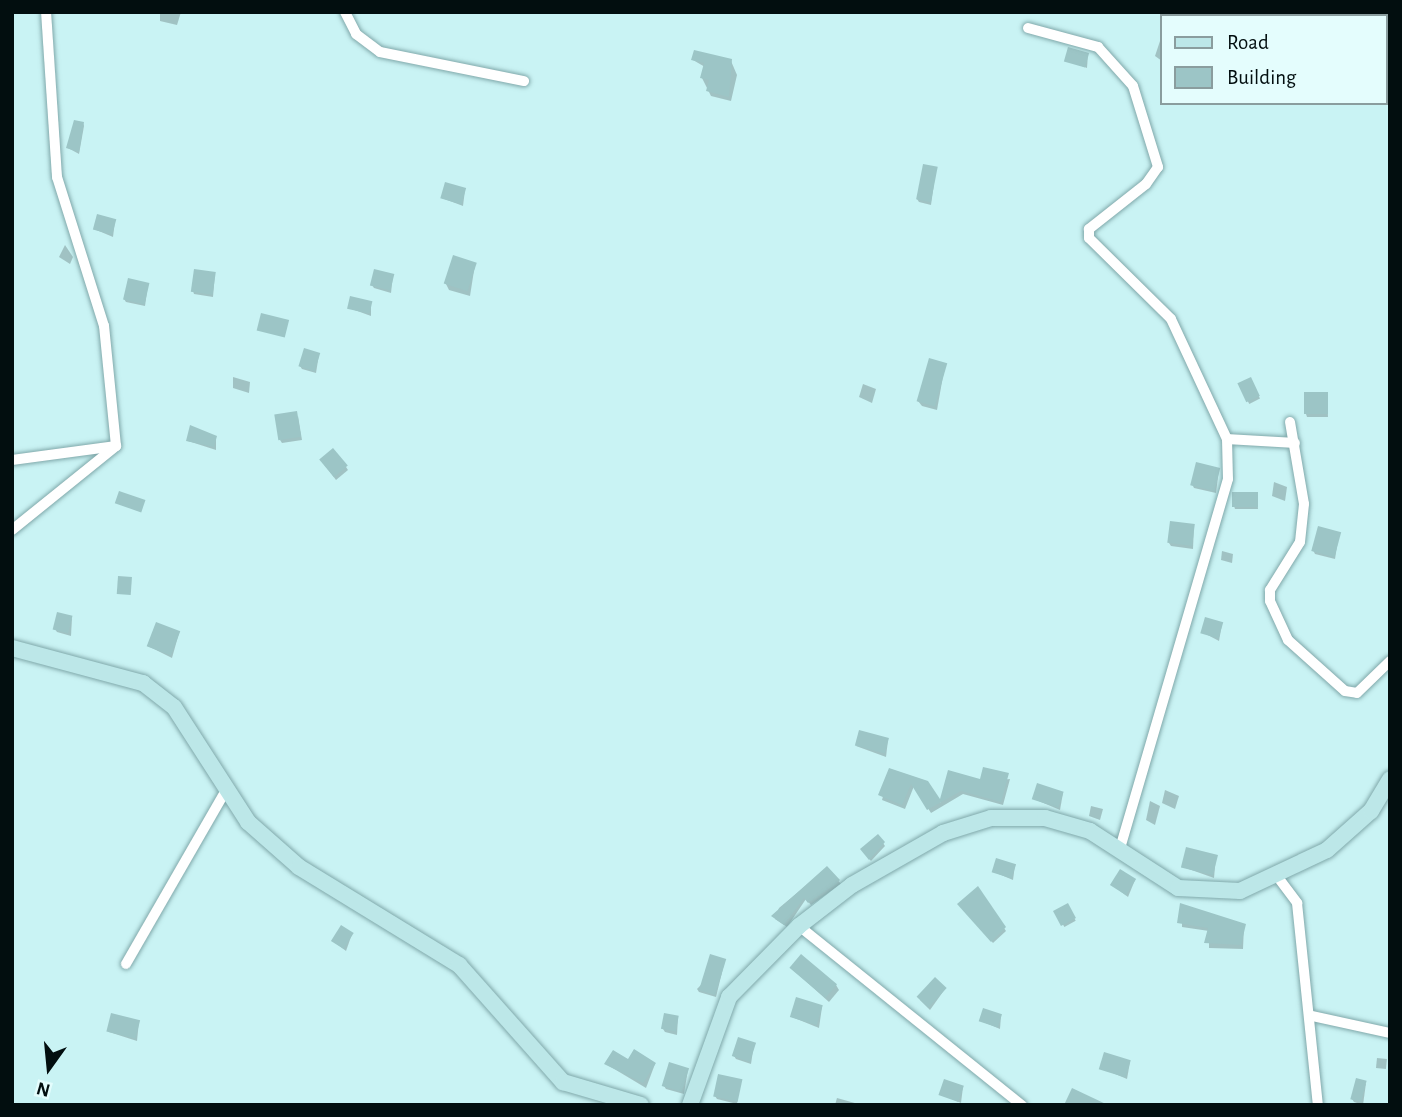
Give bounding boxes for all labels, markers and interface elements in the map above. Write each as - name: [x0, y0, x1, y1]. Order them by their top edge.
- legend: [1160, 14, 1388, 105]
- text: Road: [1227, 32, 1269, 53]
- text: Building: [1227, 67, 1296, 88]
- north arrow: [14, 1033, 84, 1103]
- text: N: [35, 1078, 52, 1100]

